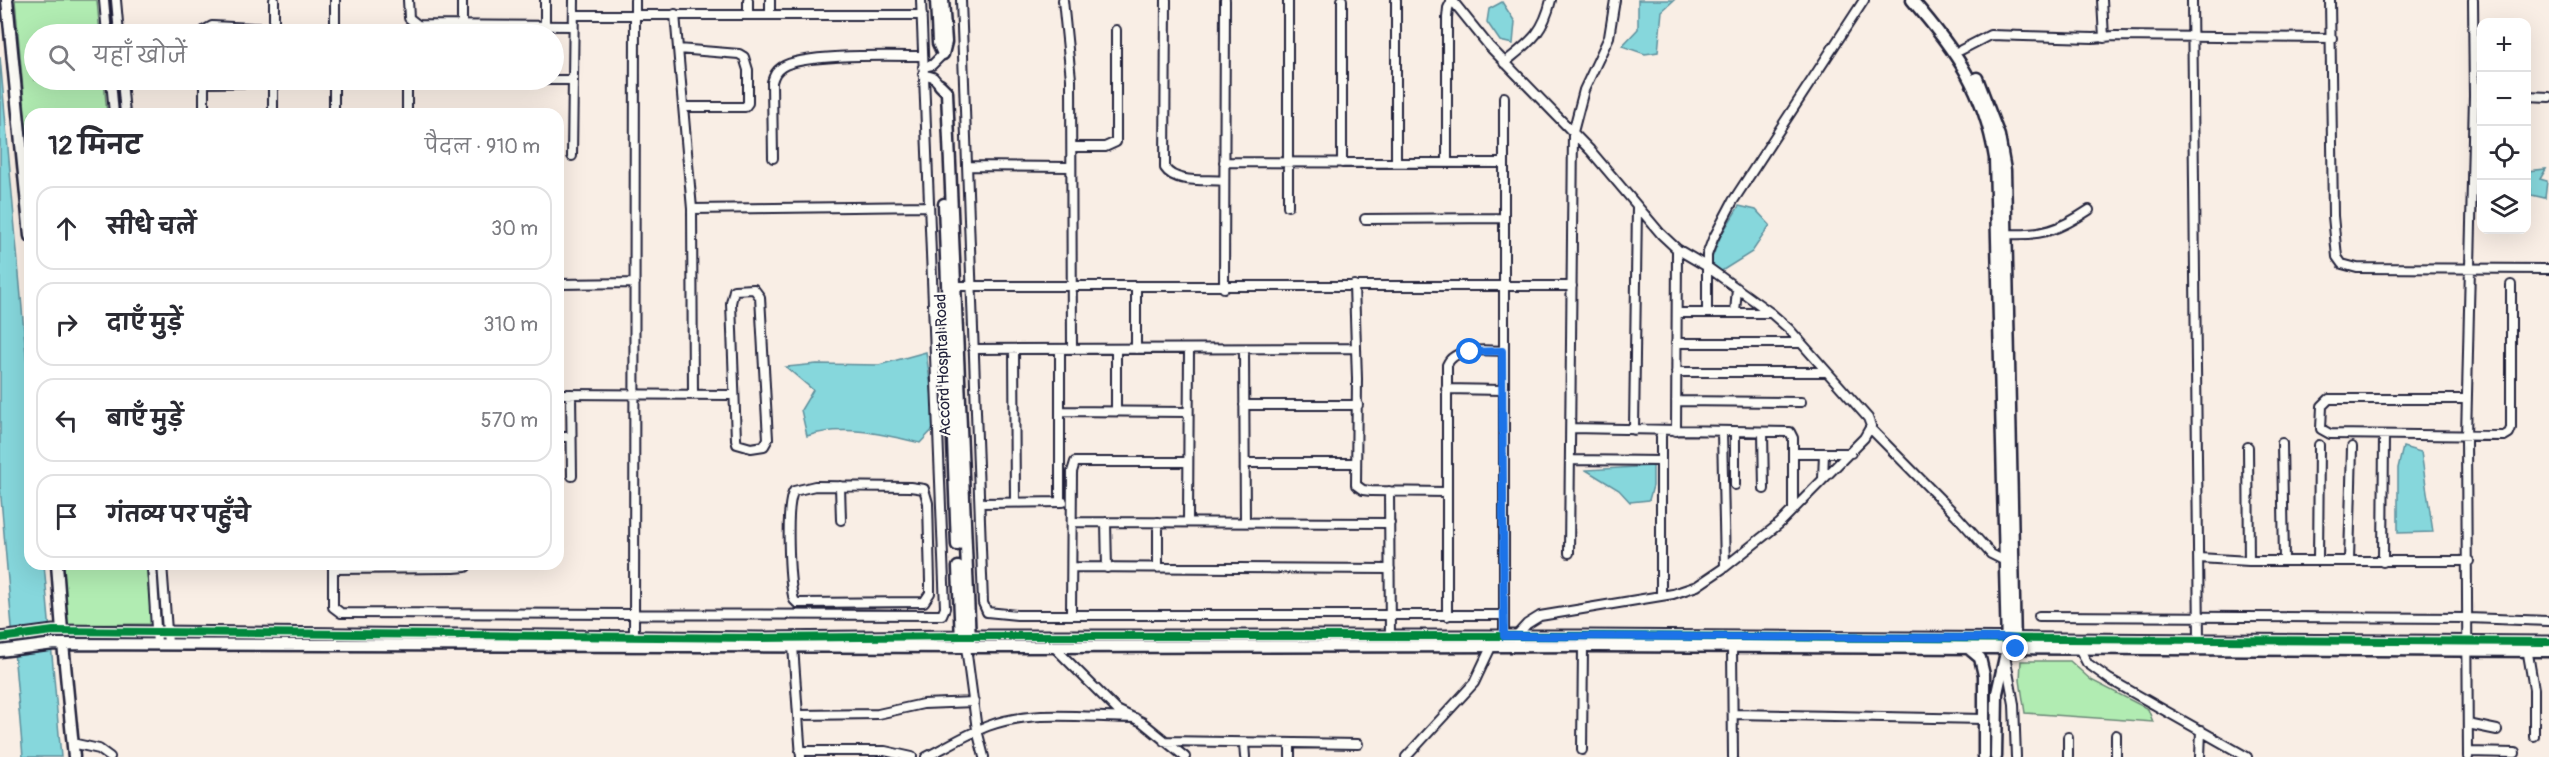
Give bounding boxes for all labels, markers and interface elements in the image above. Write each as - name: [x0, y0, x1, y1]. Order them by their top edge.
- map controls: [2477, 18, 2531, 234]
- button: +: [2477, 18, 2531, 72]
- search box: [24, 24, 564, 90]
- icon: search: [45, 41, 78, 74]
- text: यहाँ खोजें: [93, 42, 187, 70]
- button: −: [2477, 72, 2531, 126]
- button: locate: [2477, 126, 2531, 180]
- text: 12 मिनट: [48, 130, 141, 162]
- text: पैदल · 910 m: [425, 134, 540, 159]
- button: layers: [2477, 180, 2531, 234]
- icon: ahead: [50, 212, 83, 245]
- text: सीधे चलें: [107, 213, 196, 241]
- text: 30 m: [491, 216, 538, 241]
- street label: Accord Hospital Road: [931, 293, 955, 437]
- icon: right: [50, 308, 83, 341]
- text: दाएँ मुड़ें: [107, 309, 183, 337]
- text: 310 m: [483, 312, 538, 337]
- route start: [1456, 338, 1482, 364]
- icon: left: [50, 404, 83, 437]
- text: बाएँ मुड़ें: [107, 405, 183, 433]
- text: 570 m: [481, 408, 538, 433]
- icon: arrive: [50, 500, 83, 533]
- text: गंतव्य पर पहुँचे: [107, 501, 250, 529]
- route end: [2002, 635, 2028, 661]

